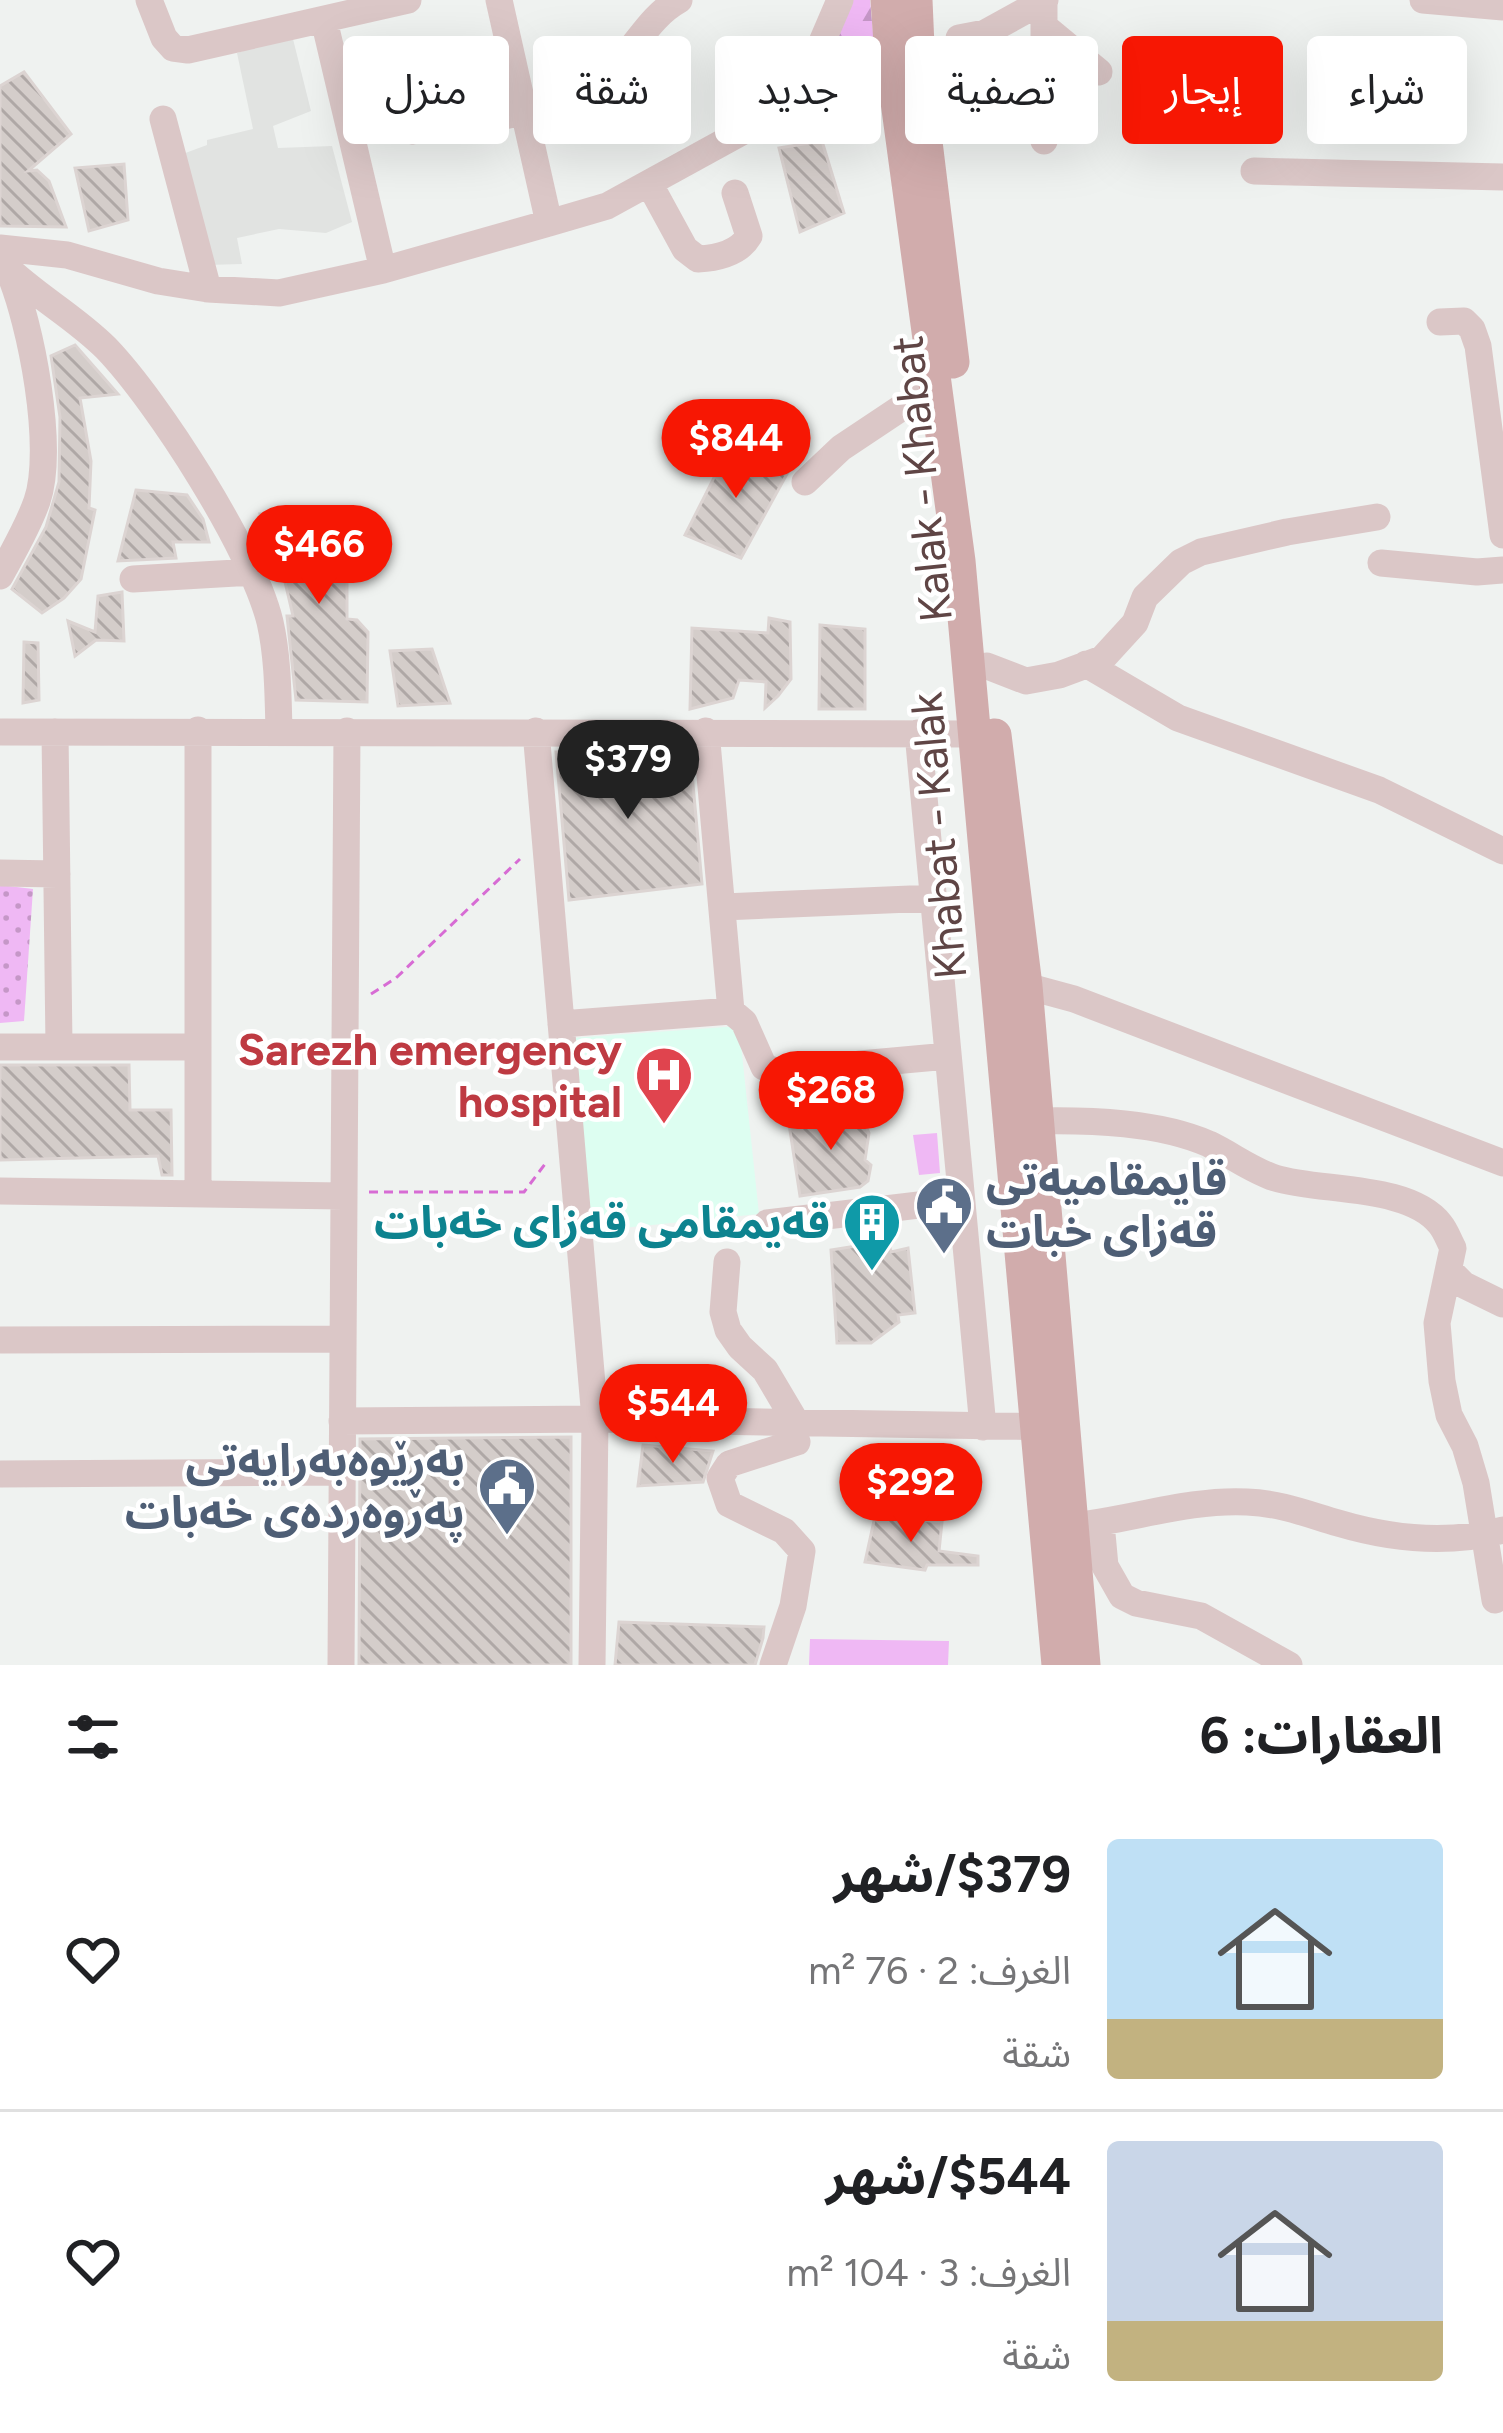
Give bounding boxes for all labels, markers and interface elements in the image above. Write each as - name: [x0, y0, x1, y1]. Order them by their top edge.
- chip: منزل: [343, 36, 509, 144]
- chip: شقة: [533, 36, 691, 144]
- chip: جديد: [715, 36, 881, 144]
- chip: تصفية: [905, 36, 1098, 144]
- chip: إيجار: [1122, 36, 1283, 144]
- chip: شراء: [1307, 36, 1467, 144]
- street label: Kalak - Khabat: [879, 333, 963, 625]
- pin: $844: [665, 399, 807, 501]
- text: $844: [689, 414, 783, 461]
- pin: $466: [248, 505, 390, 607]
- text: $466: [273, 520, 365, 567]
- street label: Khabat - Kalak: [899, 690, 977, 982]
- pin: $379: [557, 720, 699, 822]
- text: $379: [584, 735, 672, 782]
- place label: Sarezh emergency hospital: [238, 1022, 622, 1128]
- hospital icon: Sarezh emergency hospital: [633, 1044, 695, 1126]
- pin: $268: [760, 1051, 902, 1153]
- text: $268: [786, 1066, 876, 1113]
- place label: قایمقامیەتى قەزای خبات: [986, 1152, 1227, 1258]
- public building icon: قایمقامیەتى قەزای خبات: [913, 1174, 975, 1256]
- building icon: قەیمقامی قەزای خەبات: [841, 1191, 903, 1273]
- place label: قەیمقامی قەزای خەبات: [374, 1195, 830, 1249]
- pin: $544: [602, 1364, 744, 1466]
- text: $544: [626, 1379, 720, 1426]
- place label: بەڕێوەبەرایەتی پەروەردەی خەبات: [125, 1433, 465, 1543]
- pin: $292: [840, 1443, 982, 1545]
- public building icon: بەڕێوەبەرایەتی پەروەردەی خەبات: [476, 1455, 538, 1537]
- text: $292: [866, 1458, 956, 1505]
- icon: filters: [60, 1704, 126, 1770]
- text: العقارات: 6: [1200, 1705, 1443, 1766]
- text: $379/شهر: [834, 1844, 1071, 1905]
- icon: home: [1203, 1887, 1347, 2031]
- icon: heart: [60, 1926, 126, 1992]
- text: الغرف: 2 · 76 m²: [808, 1947, 1071, 1994]
- text: شقة: [1002, 2030, 1071, 2077]
- text: $544/شهر: [826, 2146, 1071, 2207]
- icon: home: [1203, 2189, 1347, 2333]
- icon: heart: [60, 2228, 126, 2294]
- text: الغرف: 3 · 104 m²: [786, 2249, 1071, 2296]
- text: شقة: [1002, 2332, 1071, 2379]

